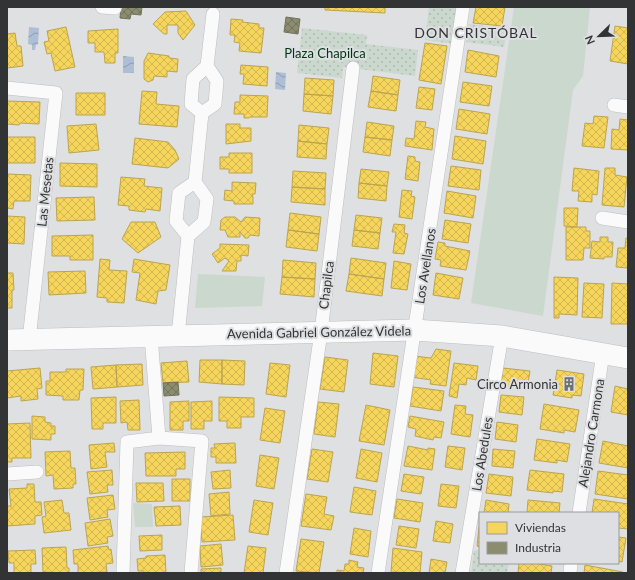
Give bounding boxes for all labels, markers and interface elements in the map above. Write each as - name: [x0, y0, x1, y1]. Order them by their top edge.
- north arrow: [579, 16, 619, 56]
- district label: DON CRISTÓBAL: [414, 24, 538, 41]
- text: N: [582, 34, 597, 47]
- park label: Plaza Chapilca: [284, 45, 366, 61]
- street label: Las Mesetas: [33, 156, 57, 228]
- street label: Los Avellanos: [411, 227, 439, 305]
- street label: Chapilca: [315, 260, 337, 310]
- street label: Avenida Gabriel González Videla: [227, 322, 411, 342]
- place label: Circo Armonia: [477, 376, 558, 392]
- building icon: Circo Armonia: [561, 376, 577, 392]
- street label: Alejandro Carmona: [575, 378, 607, 488]
- street label: Los Abedules: [468, 415, 496, 492]
- legend: [479, 512, 619, 564]
- text: Viviendas: [515, 520, 566, 535]
- text: Industria: [515, 540, 561, 555]

